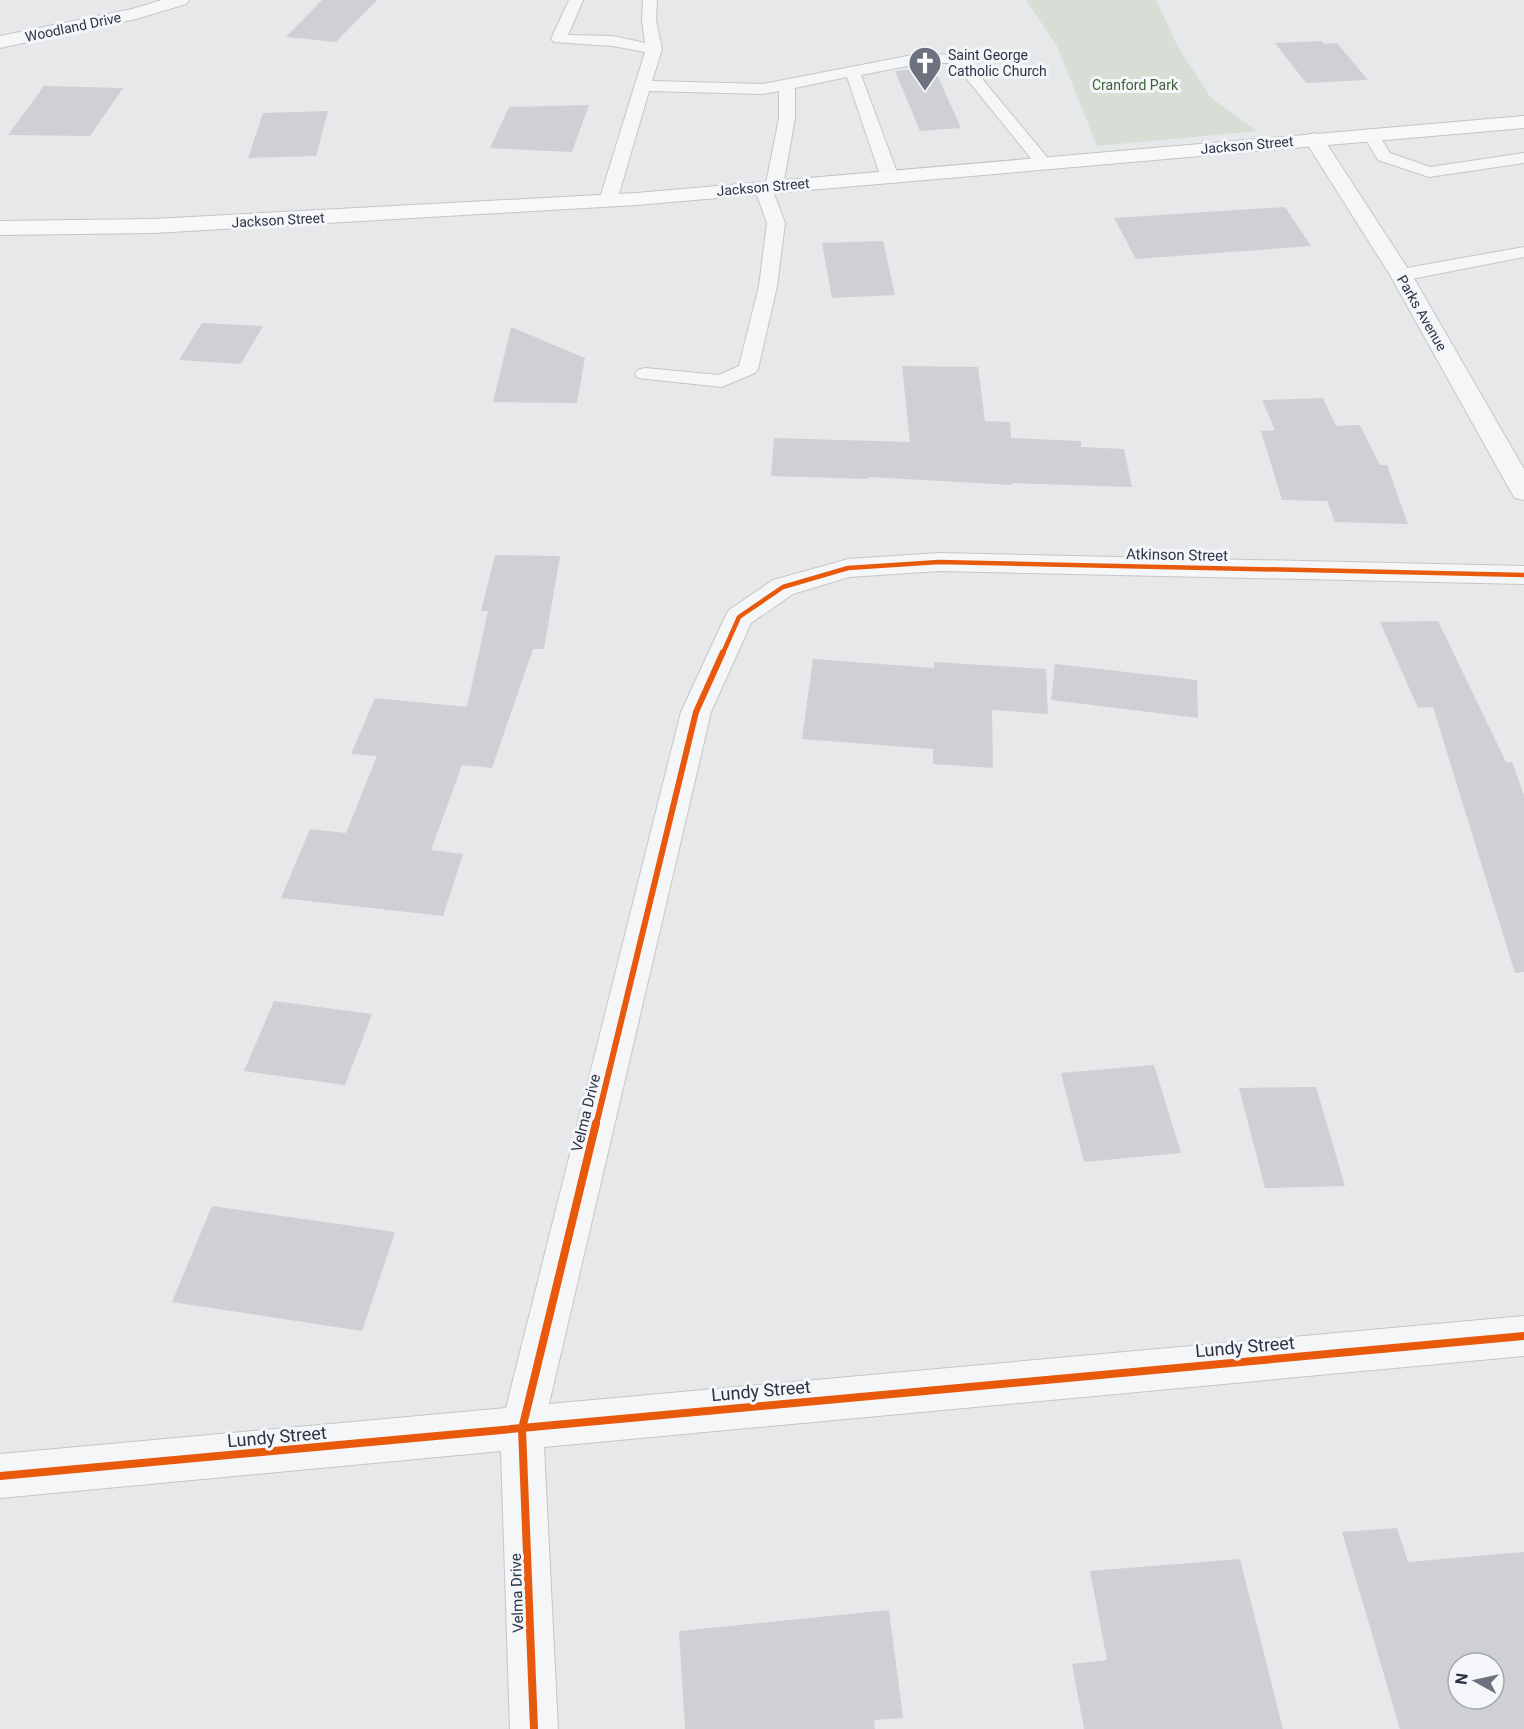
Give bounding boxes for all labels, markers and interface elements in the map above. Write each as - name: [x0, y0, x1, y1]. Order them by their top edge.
- street label: Woodland Drive: [24, 9, 122, 45]
- church icon: Saint George Catholic Church: [907, 45, 943, 92]
- place label: Saint George Catholic Church: [948, 47, 1047, 79]
- park label: Cranford Park: [1092, 77, 1179, 93]
- street label: Jackson Street: [1200, 133, 1294, 157]
- street label: Jackson Street: [716, 175, 810, 199]
- street label: Jackson Street: [231, 210, 325, 230]
- street label: Parks Avenue: [1394, 272, 1450, 354]
- street label: Atkinson Street: [1126, 545, 1228, 565]
- street label: Velma Drive: [568, 1072, 604, 1154]
- street label: Lundy Street: [1194, 1332, 1296, 1361]
- street label: Lundy Street: [710, 1376, 812, 1405]
- street label: Lundy Street: [226, 1422, 328, 1451]
- street label: Velma Drive: [507, 1553, 527, 1633]
- north arrow: [1446, 1651, 1506, 1711]
- text: N: [1451, 1672, 1472, 1686]

